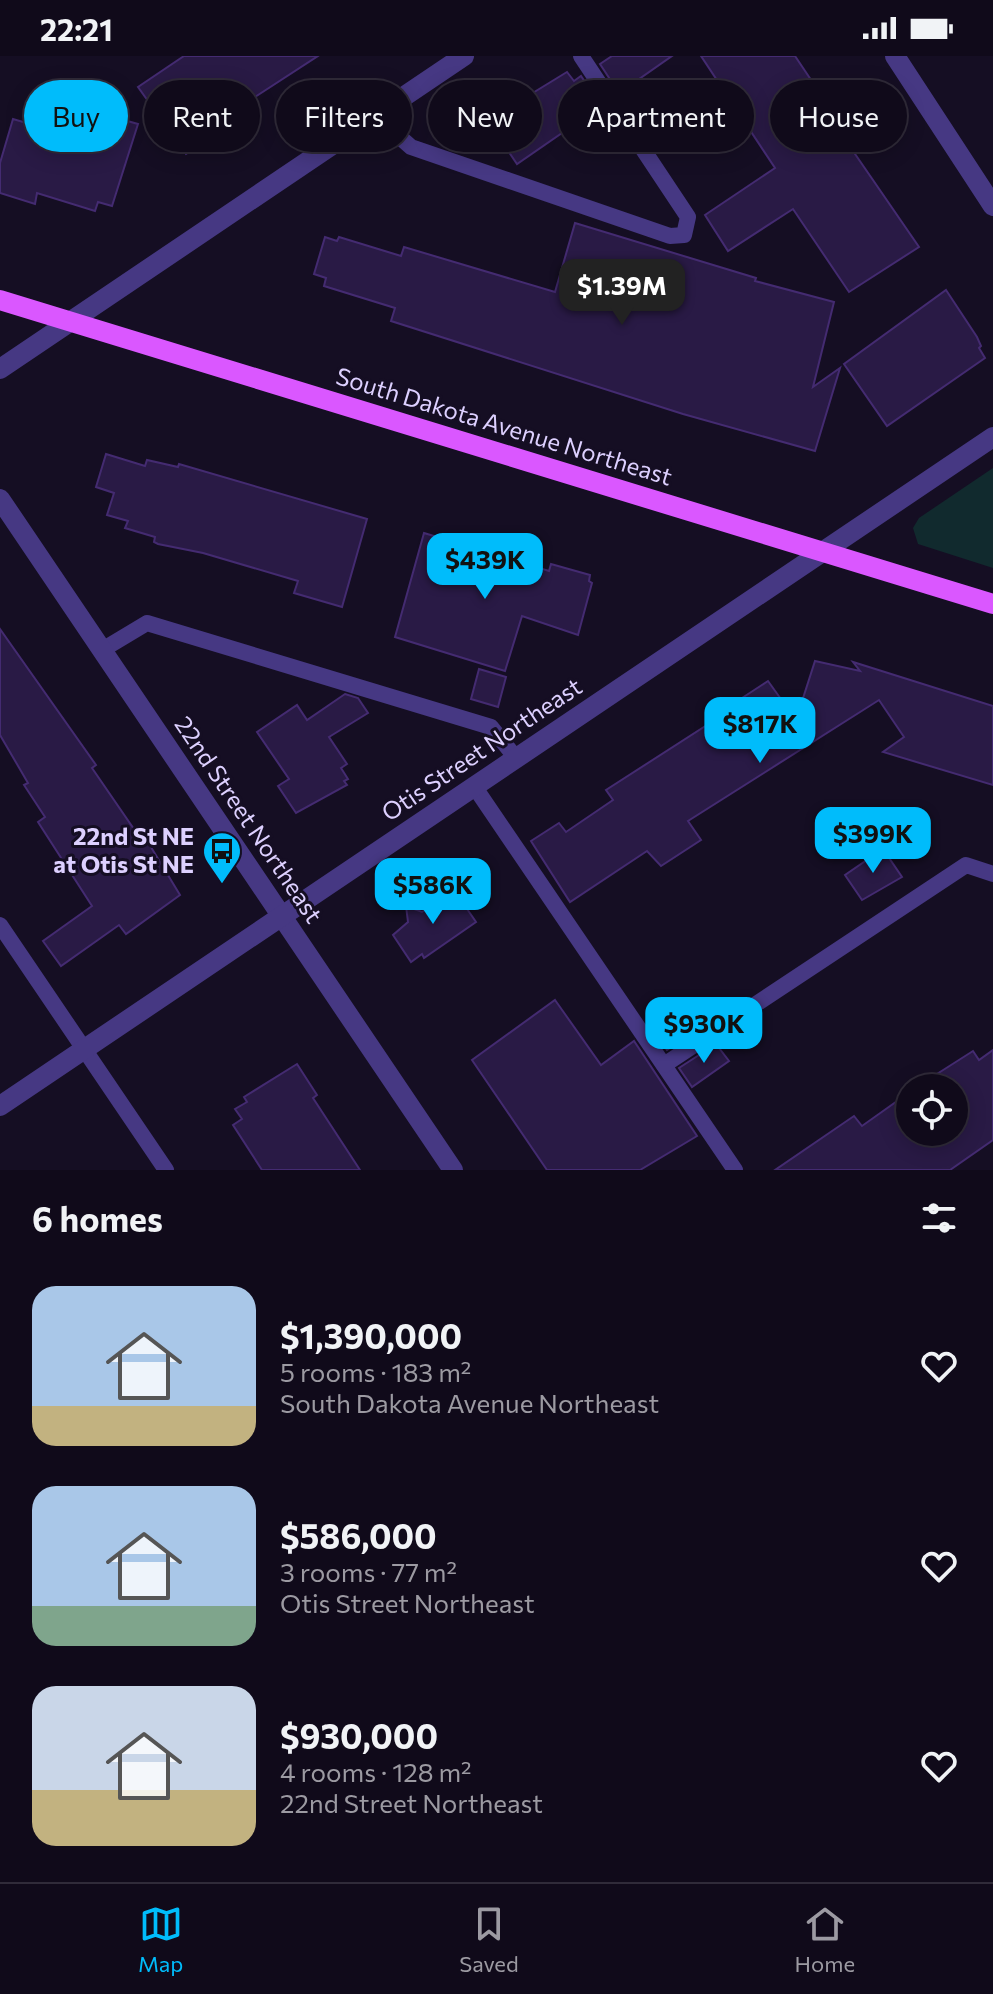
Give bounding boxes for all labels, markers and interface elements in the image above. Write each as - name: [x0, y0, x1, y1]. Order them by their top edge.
- text: 22:21: [40, 10, 113, 47]
- chip: Buy: [24, 80, 128, 152]
- chip: Rent: [144, 80, 260, 152]
- chip: Filters: [276, 80, 412, 152]
- chip: New: [428, 80, 542, 152]
- chip: Apartment: [558, 80, 754, 152]
- chip: House: [770, 80, 907, 152]
- pin: $1.39M: [557, 259, 687, 327]
- text: $1.39M: [577, 269, 667, 300]
- street label: South Dakota Avenue Northeast: [333, 361, 676, 491]
- pin: $439K: [429, 533, 541, 601]
- text: $439K: [445, 543, 525, 574]
- street label: Otis Street Northeast: [376, 671, 587, 827]
- pin: $817K: [704, 697, 816, 765]
- text: $817K: [722, 707, 798, 738]
- street label: 22nd Street Northeast: [169, 710, 329, 928]
- pin: $399K: [817, 807, 929, 875]
- text: $399K: [833, 817, 913, 848]
- place label: 22nd St NE at Otis St NE: [53, 821, 194, 878]
- bus stop icon: 22nd St NE at Otis St NE: [201, 830, 243, 885]
- pin: $586K: [377, 858, 489, 926]
- text: $586K: [393, 868, 473, 899]
- pin: $930K: [648, 997, 760, 1065]
- text: $930K: [663, 1007, 745, 1038]
- map controls: [896, 1074, 968, 1146]
- button: locate: [896, 1074, 968, 1146]
- icon: filters: [917, 1196, 961, 1240]
- text: 6 homes: [32, 1197, 163, 1239]
- text: $1,390,000: [280, 1314, 462, 1356]
- icon: home: [96, 1318, 192, 1414]
- icon: heart: [917, 1344, 961, 1388]
- text: 5 rooms · 183 m²: [280, 1356, 471, 1387]
- text: South Dakota Avenue Northeast: [280, 1387, 659, 1418]
- text: $586,000: [280, 1514, 437, 1556]
- icon: home: [96, 1518, 192, 1614]
- icon: heart: [917, 1544, 961, 1588]
- text: 3 rooms · 77 m²: [280, 1556, 457, 1587]
- text: Otis Street Northeast: [280, 1587, 535, 1618]
- text: $930,000: [280, 1714, 438, 1756]
- icon: home: [96, 1718, 192, 1814]
- icon: heart: [917, 1744, 961, 1788]
- text: 4 rooms · 128 m²: [280, 1756, 472, 1787]
- text: 22nd Street Northeast: [280, 1787, 543, 1818]
- tab: Map: [138, 1902, 183, 1977]
- tab: Saved: [459, 1902, 519, 1977]
- tab: Home: [795, 1902, 855, 1977]

